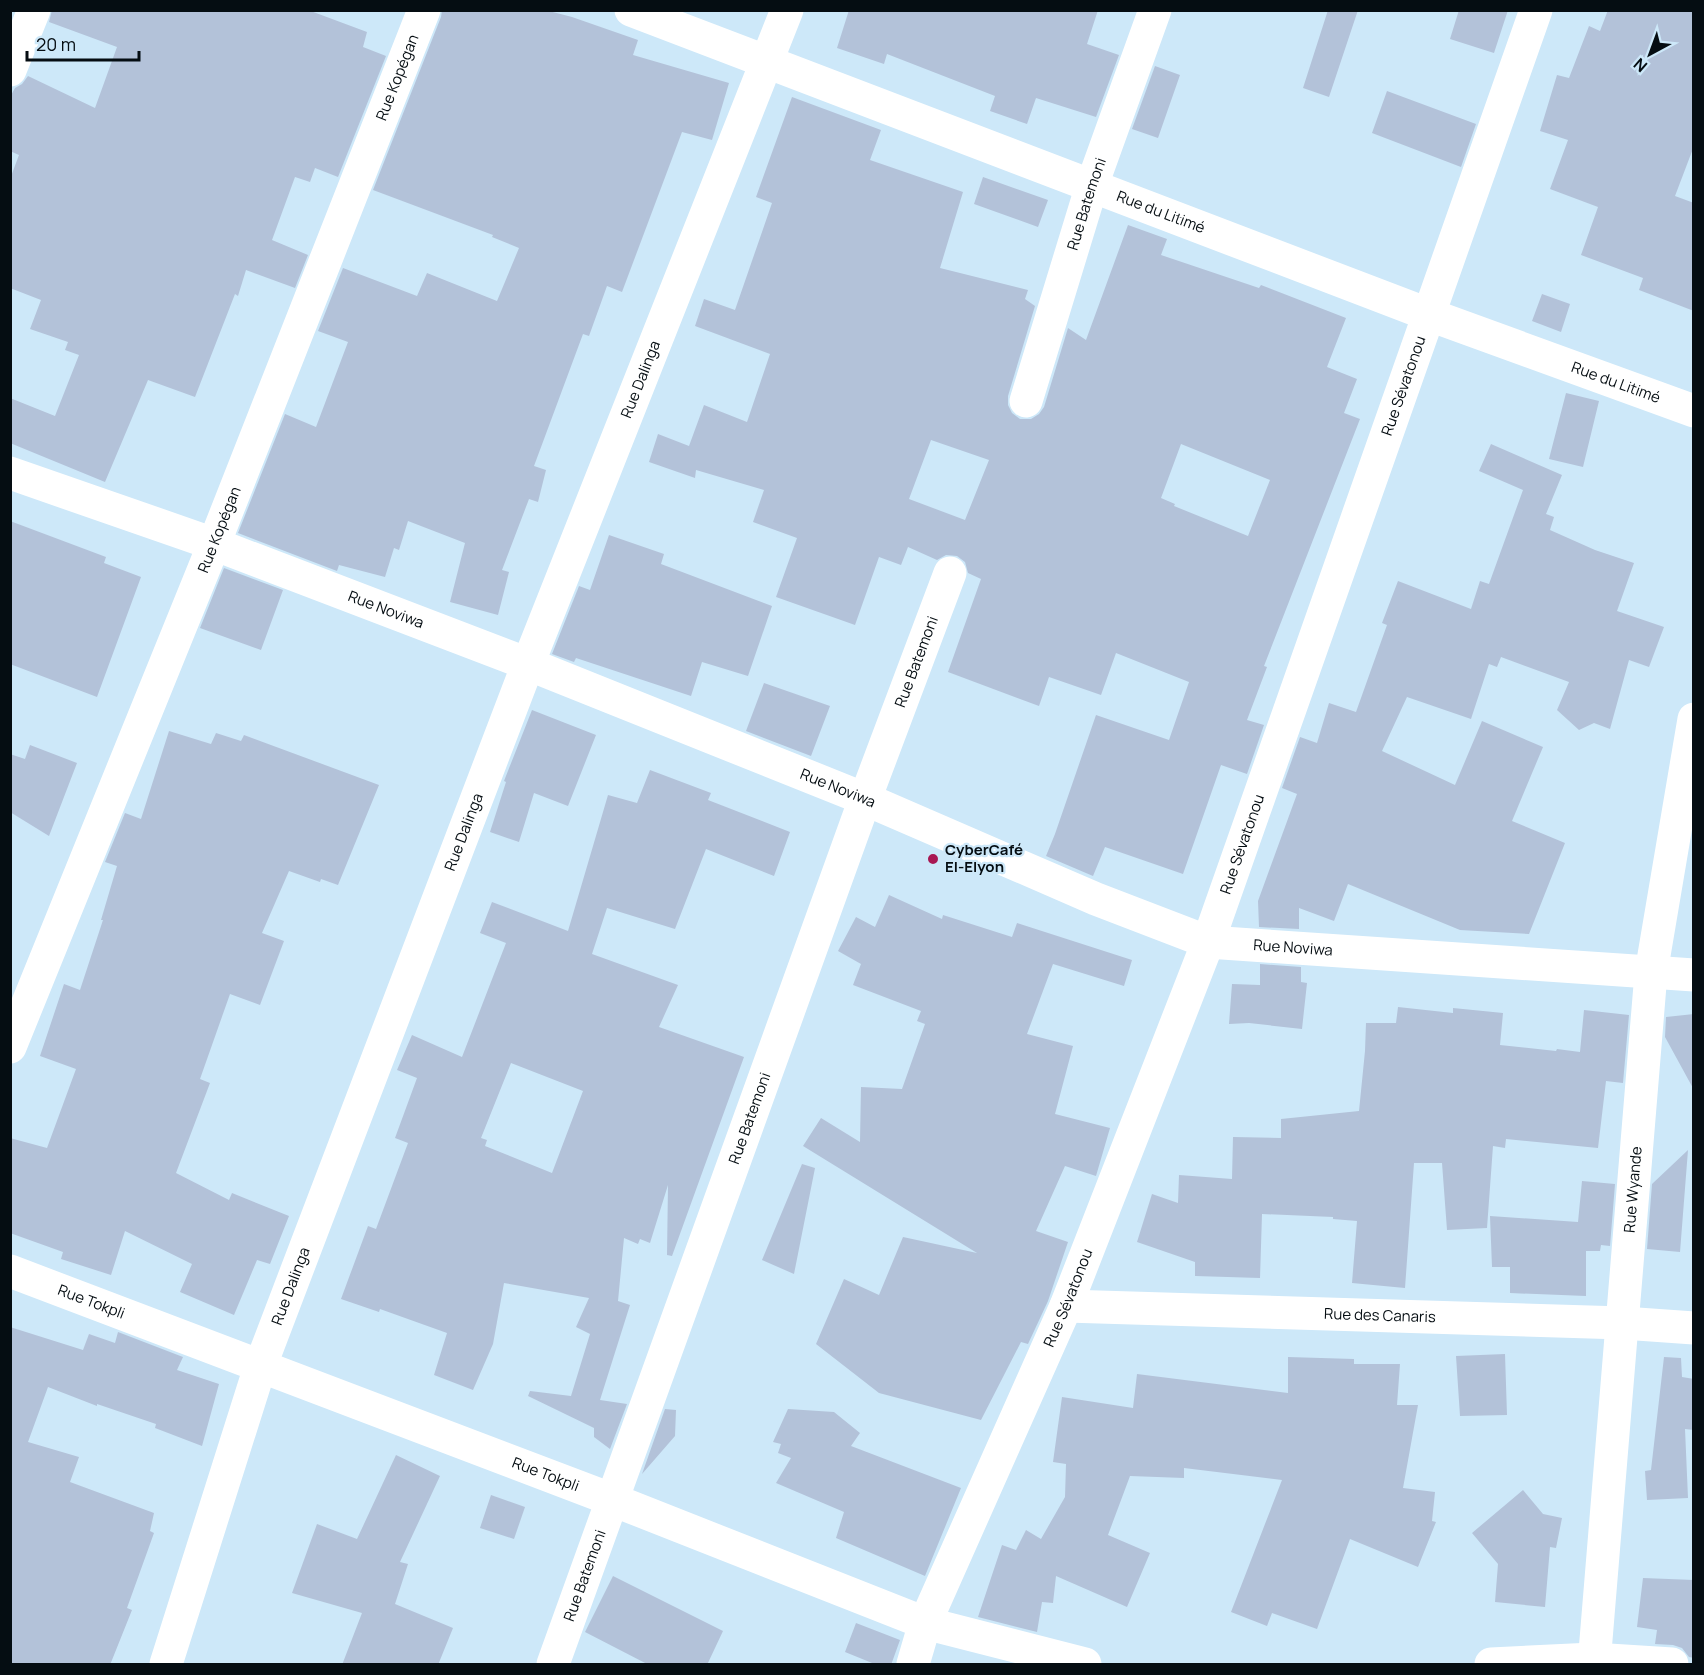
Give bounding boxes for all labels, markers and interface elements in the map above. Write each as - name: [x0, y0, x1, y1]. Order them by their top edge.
- scale bar: [27, 24, 140, 62]
- north arrow: [1620, 24, 1680, 84]
- street label: Rue Kopégan: [371, 31, 423, 124]
- text: 20 m: [36, 32, 76, 56]
- text: N: [1629, 53, 1652, 77]
- street label: Rue Batemoni: [1062, 155, 1111, 253]
- street label: Rue du Litimé: [1114, 185, 1208, 238]
- street label: Rue Sévatonou: [1376, 333, 1431, 439]
- street label: Rue Dalinga: [615, 337, 665, 421]
- street label: Rue du Litimé: [1569, 356, 1664, 408]
- street label: Rue Kopégan: [192, 483, 246, 576]
- street label: Rue Noviwa: [345, 585, 427, 633]
- street label: Rue Batemoni: [889, 613, 943, 710]
- street label: Rue Noviwa: [797, 763, 879, 812]
- street label: Rue Dalinga: [439, 790, 488, 874]
- street label: Rue Sévatonou: [1215, 791, 1269, 897]
- place label: CyberCafé El-Elyon: [945, 839, 1023, 877]
- marker: CyberCafé El-Elyon: [926, 852, 940, 866]
- street label: Rue Noviwa: [1253, 934, 1333, 960]
- street label: Rue Batemoni: [723, 1070, 775, 1167]
- street label: Rue Wyande: [1619, 1145, 1647, 1234]
- street label: Rue Dalinga: [266, 1244, 315, 1328]
- street label: Rue Sévatonou: [1038, 1245, 1097, 1350]
- street label: Rue Tokpli: [55, 1279, 128, 1324]
- street label: Rue des Canaris: [1324, 1303, 1436, 1327]
- street label: Rue Tokpli: [509, 1452, 582, 1496]
- street label: Rue Batemoni: [558, 1527, 611, 1624]

